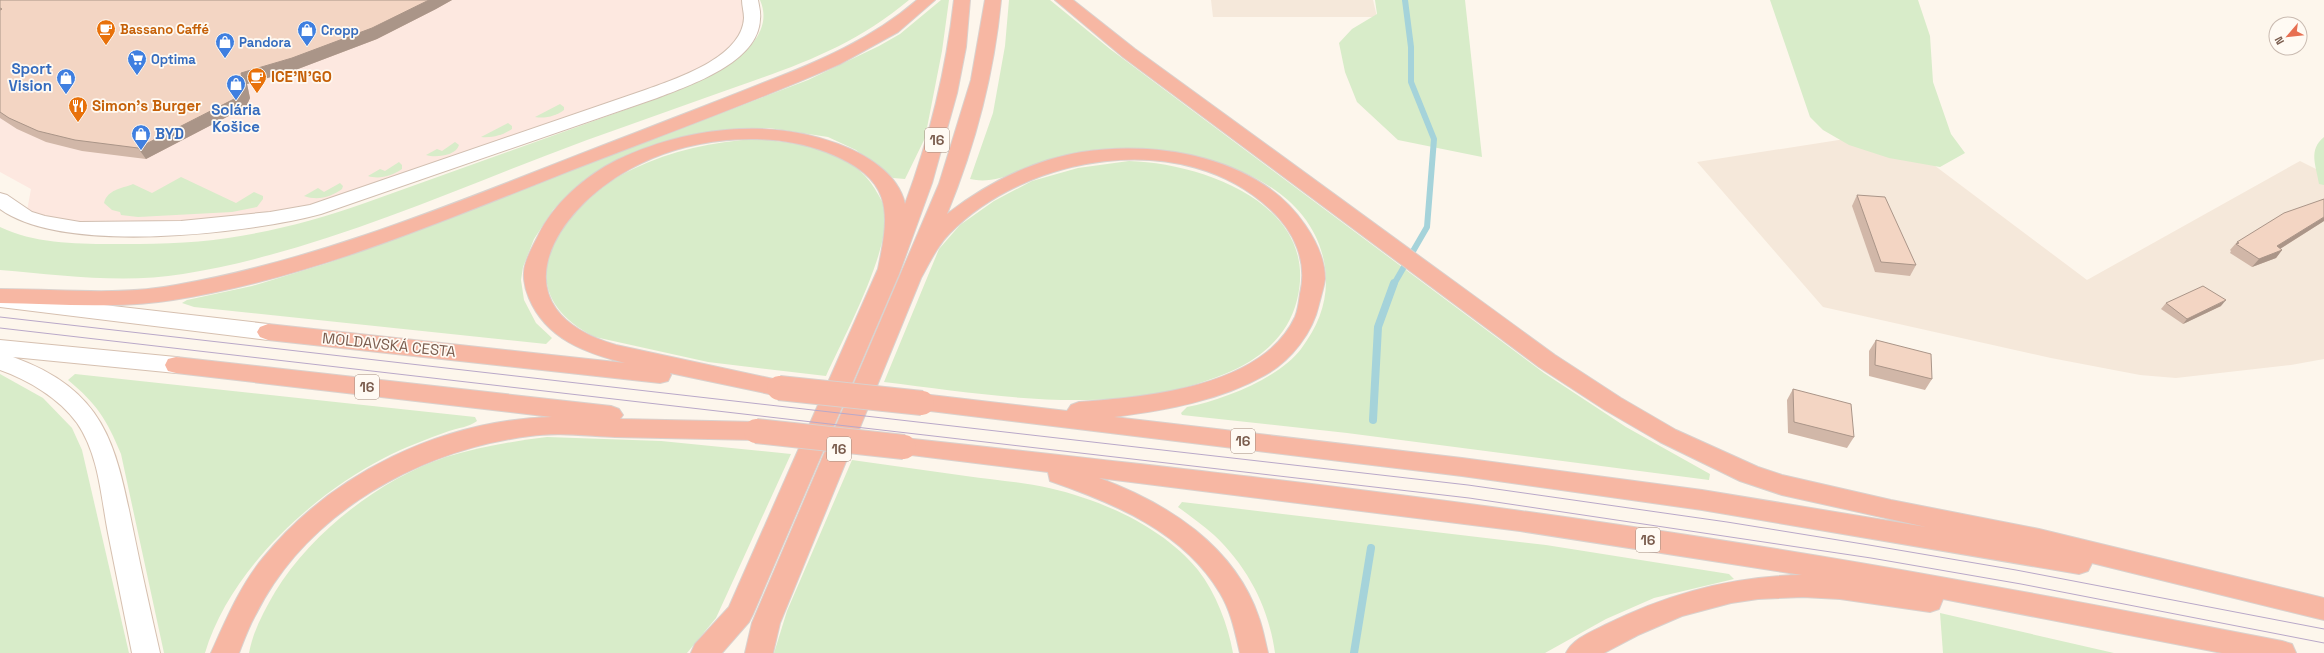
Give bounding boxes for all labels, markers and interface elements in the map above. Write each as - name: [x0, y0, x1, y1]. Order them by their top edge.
- north arrow: [2268, 16, 2308, 56]
- cafe icon: Bassano Caffé: [95, 18, 117, 46]
- shop icon: Cropp: [296, 19, 318, 47]
- place label: Bassano Caffé: [120, 21, 209, 38]
- place label: Cropp: [321, 22, 359, 39]
- shop icon: Pandora: [214, 31, 236, 59]
- place label: Pandora: [239, 34, 291, 51]
- text: N: [2271, 34, 2287, 47]
- supermarket icon: Optima: [126, 48, 148, 76]
- place label: Optima: [151, 51, 196, 68]
- place label: Sport Vision: [8, 59, 52, 95]
- cafe icon: ICE'N'GO: [246, 66, 268, 94]
- shop icon: Sport Vision: [55, 67, 77, 95]
- place label: ICE'N'GO: [271, 67, 332, 86]
- shop icon: Solária Košice: [225, 73, 247, 101]
- restaurant icon: Simon's Burger: [67, 95, 89, 123]
- place label: Simon's Burger: [92, 96, 201, 115]
- place label: Solária Košice: [211, 100, 261, 136]
- shop icon: BYD: [130, 123, 152, 151]
- place label: BYD: [155, 124, 184, 143]
- road number: 16: [925, 128, 949, 152]
- street label: MOLDAVSKÁ CESTA: [321, 328, 457, 361]
- road number: 16: [355, 375, 379, 399]
- road number: 16: [1231, 429, 1255, 453]
- road number: 16: [827, 437, 851, 461]
- road number: 16: [1636, 528, 1660, 552]

